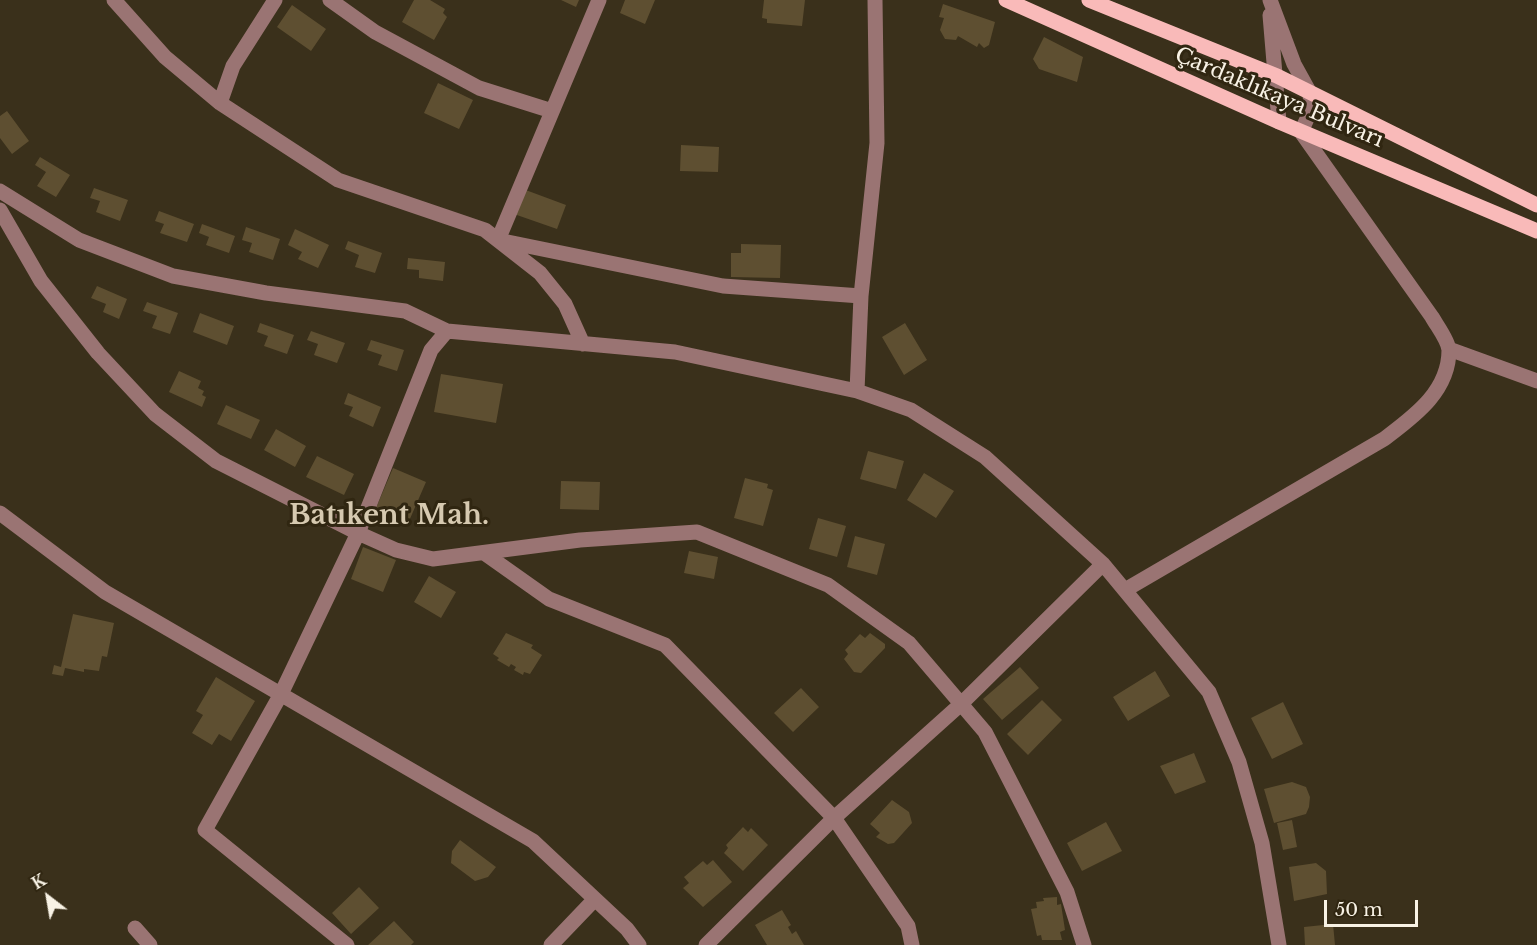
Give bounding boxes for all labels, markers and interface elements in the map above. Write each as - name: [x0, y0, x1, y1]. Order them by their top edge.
- street label: Çardaklıkaya Bulvarı: [1171, 43, 1387, 153]
- district label: Batıkent Mah.: [289, 500, 489, 532]
- north arrow: [18, 867, 78, 927]
- text: K: [28, 870, 50, 894]
- scale bar: [1327, 888, 1422, 926]
- text: 50 m: [1335, 899, 1383, 921]

